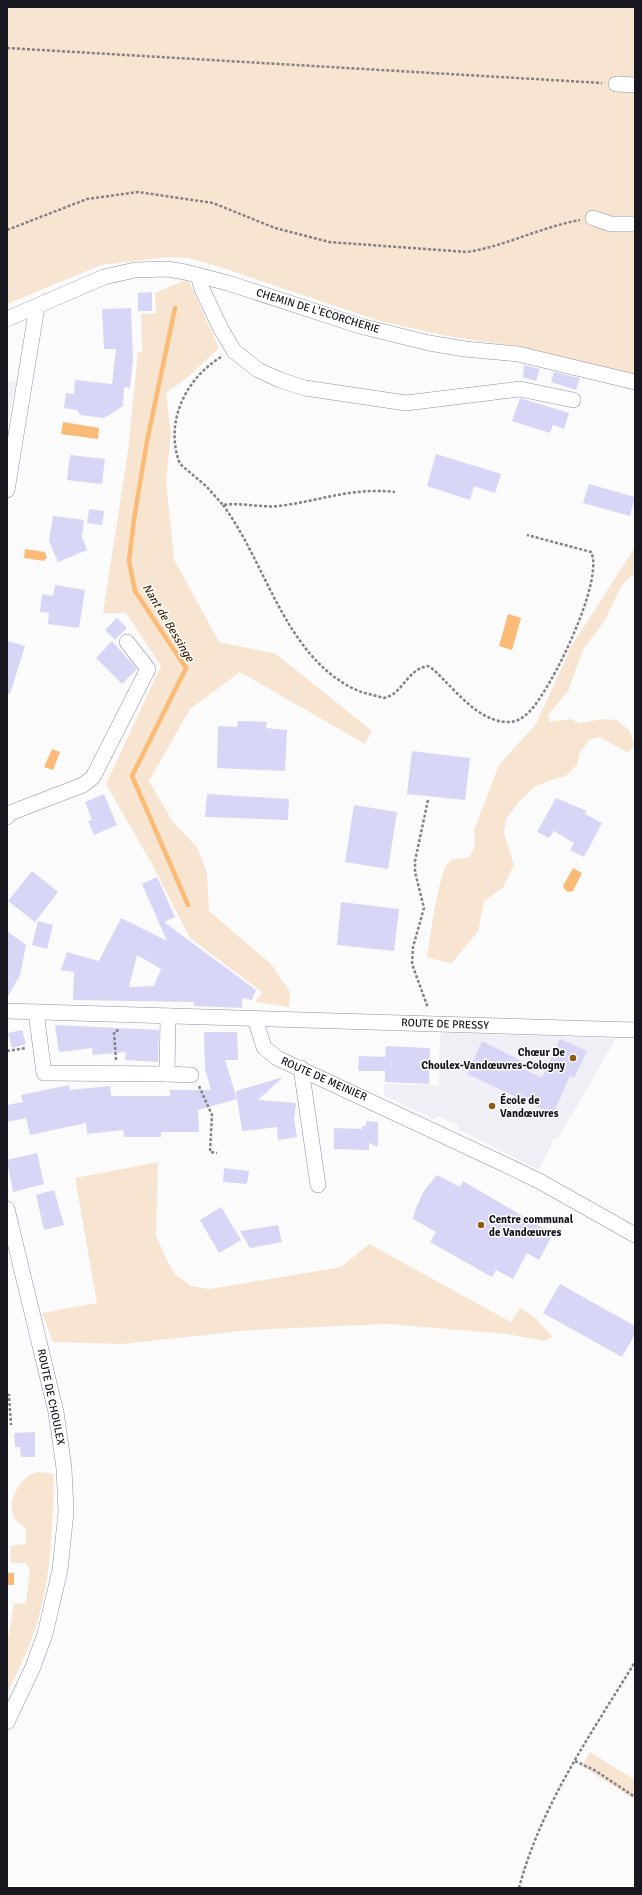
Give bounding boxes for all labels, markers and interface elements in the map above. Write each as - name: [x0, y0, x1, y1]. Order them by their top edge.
- street label: CHEMIN DE L'ECORCHERIE: [255, 286, 381, 336]
- water label: Nant de Bessinge: [139, 581, 198, 666]
- street label: ROUTE DE PRESSY: [401, 1016, 489, 1032]
- place label: Chœur De Choulex-Vandœuvres-Cologny: [421, 1046, 566, 1072]
- marker: Chœur De Choulex-Vandœuvres-Cologny: [568, 1053, 578, 1063]
- street label: ROUTE DE MEINIER: [279, 1054, 369, 1104]
- place label: École de Vandœuvres: [500, 1093, 559, 1120]
- marker: École de Vandœuvres: [487, 1101, 497, 1111]
- place label: Centre communal de Vandœuvres: [489, 1213, 574, 1239]
- marker: Centre communal de Vandœuvres: [476, 1220, 486, 1230]
- street label: ROUTE DE CHOULEX: [34, 1348, 68, 1447]

